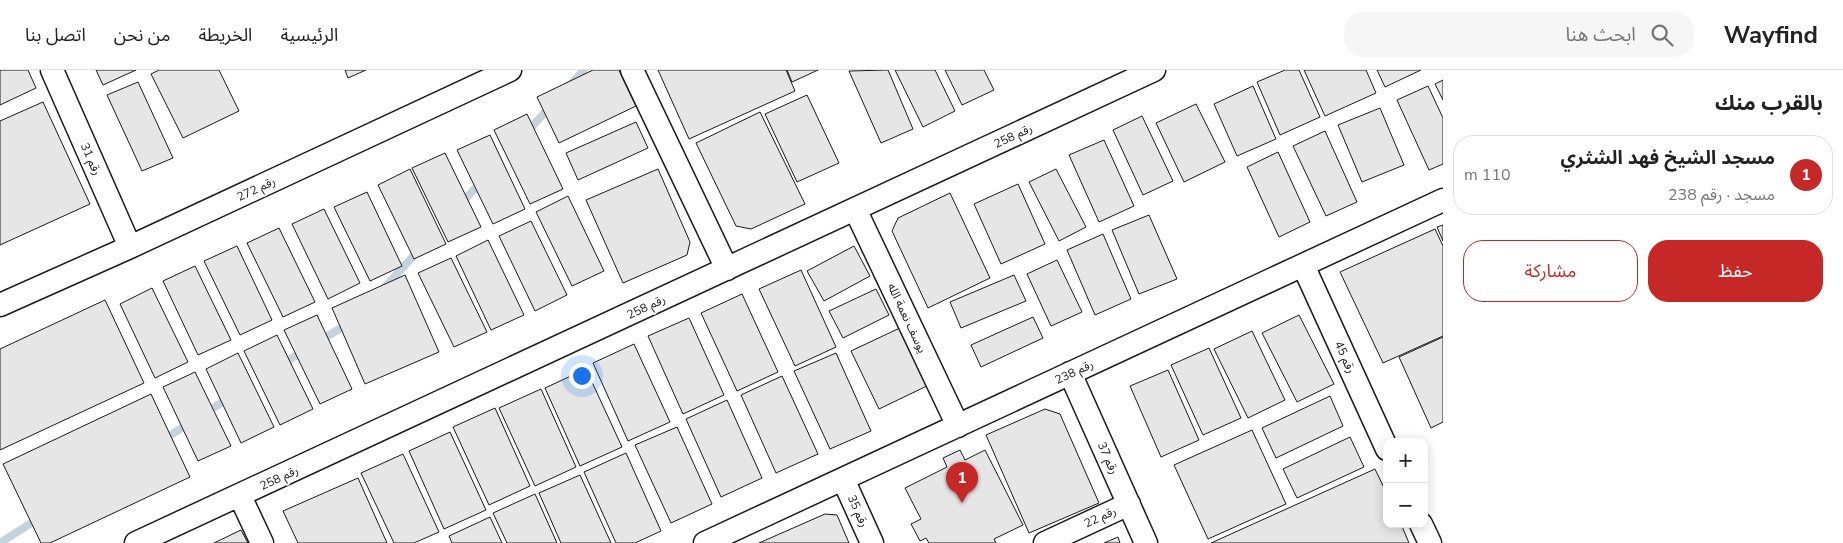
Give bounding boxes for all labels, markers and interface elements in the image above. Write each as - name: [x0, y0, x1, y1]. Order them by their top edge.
- search box: [1344, 12, 1694, 57]
- text: Wayfind: [1724, 19, 1818, 51]
- icon: search: [1648, 21, 1676, 49]
- text: ابحث هنا: [1565, 22, 1636, 48]
- text: اتصل بنا: [25, 23, 86, 47]
- text: من نحن: [114, 23, 170, 47]
- text: الخريطة: [198, 23, 252, 47]
- text: الرئيسية: [280, 23, 338, 47]
- text: بالقرب منك: [1715, 89, 1823, 117]
- street label: رقم 258: [991, 120, 1035, 153]
- street label: رقم 31: [76, 140, 105, 178]
- text: مسجد الشيخ فهد الشثري: [1561, 145, 1775, 171]
- text: 110 m: [1464, 164, 1511, 186]
- text: 1: [1801, 164, 1811, 186]
- street label: رقم 272: [234, 173, 278, 206]
- text: مسجد · رقم 238: [1668, 184, 1775, 206]
- button: مشاركة: [1463, 240, 1638, 302]
- button: حفظ: [1648, 240, 1823, 302]
- street label: يوسف نعمة الله: [884, 280, 930, 356]
- street label: رقم 258: [624, 291, 668, 324]
- street label: رقم 45: [1330, 338, 1359, 376]
- street label: رقم 238: [1052, 356, 1096, 389]
- your location: [569, 363, 595, 389]
- map controls: [1383, 438, 1428, 528]
- button: +: [1383, 438, 1428, 483]
- street label: رقم 37: [1093, 439, 1122, 477]
- street label: رقم 258: [257, 462, 301, 495]
- pin: 1: [946, 462, 978, 503]
- button: −: [1383, 483, 1428, 528]
- street label: رقم 35: [843, 492, 872, 530]
- street label: رقم 22: [1081, 503, 1119, 532]

